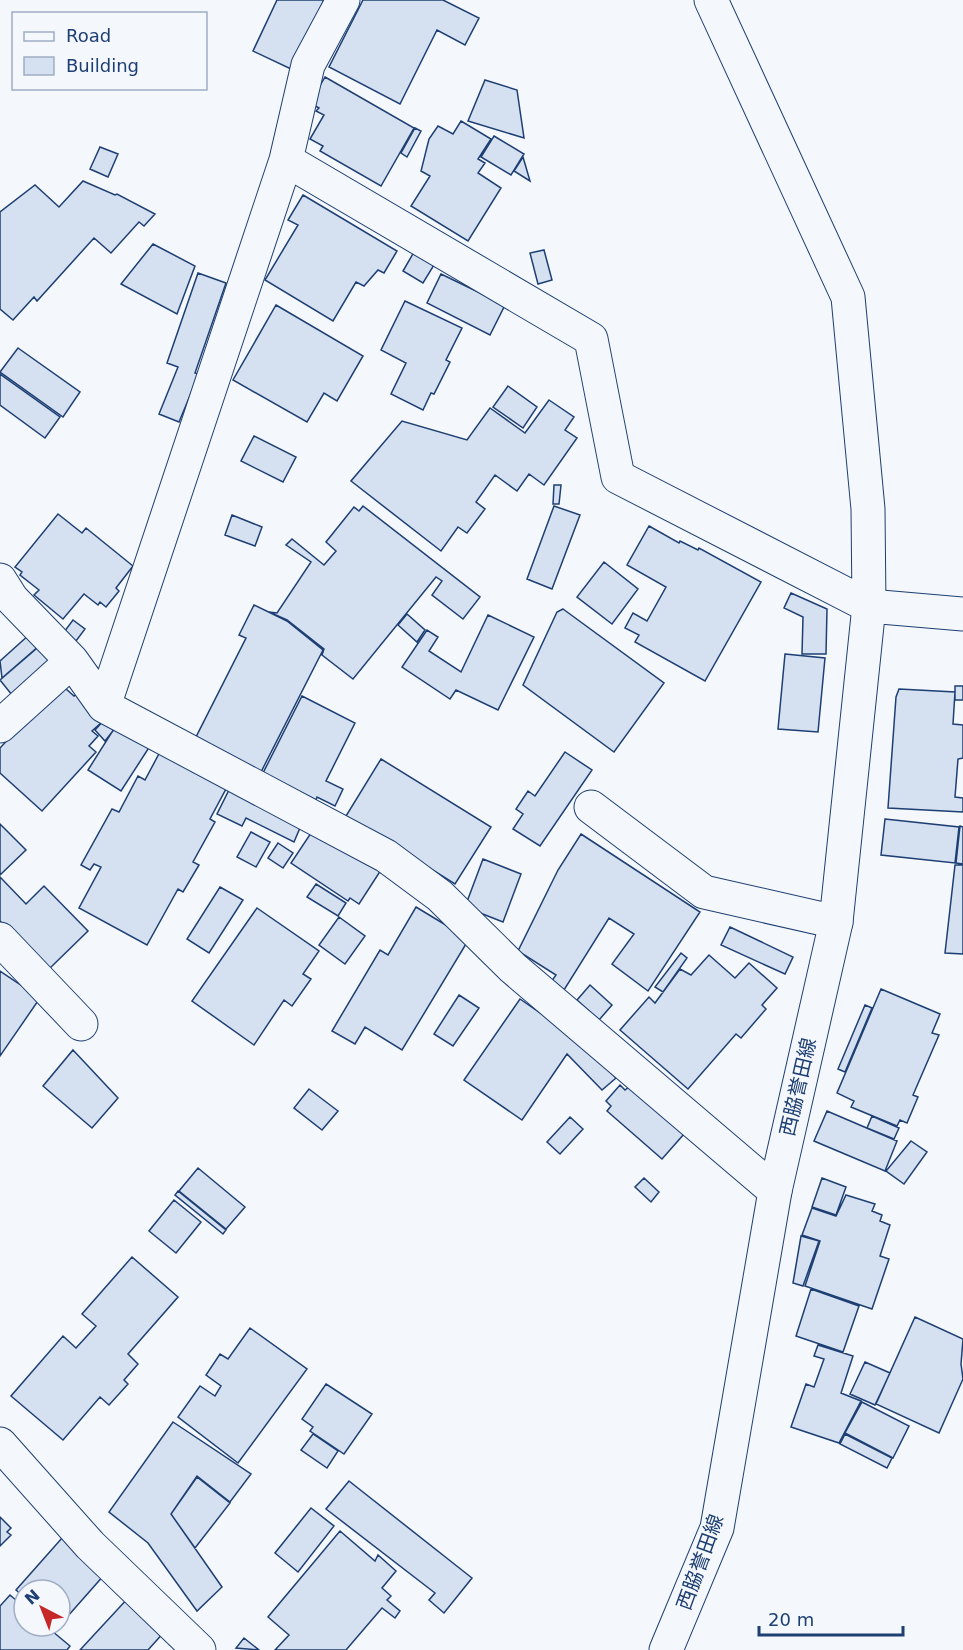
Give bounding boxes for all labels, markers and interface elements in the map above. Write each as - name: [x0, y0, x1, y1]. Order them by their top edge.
- legend: [12, 12, 207, 90]
- text: Road: [66, 25, 111, 46]
- text: Building: [66, 55, 139, 76]
- street label: 西脇誉田線: [775, 1036, 821, 1138]
- street label: 西脇誉田線: [672, 1511, 728, 1613]
- north arrow: [12, 1578, 72, 1638]
- text: N: [21, 1586, 44, 1609]
- scale bar: [759, 1599, 903, 1637]
- text: 20 m: [768, 1609, 814, 1630]

